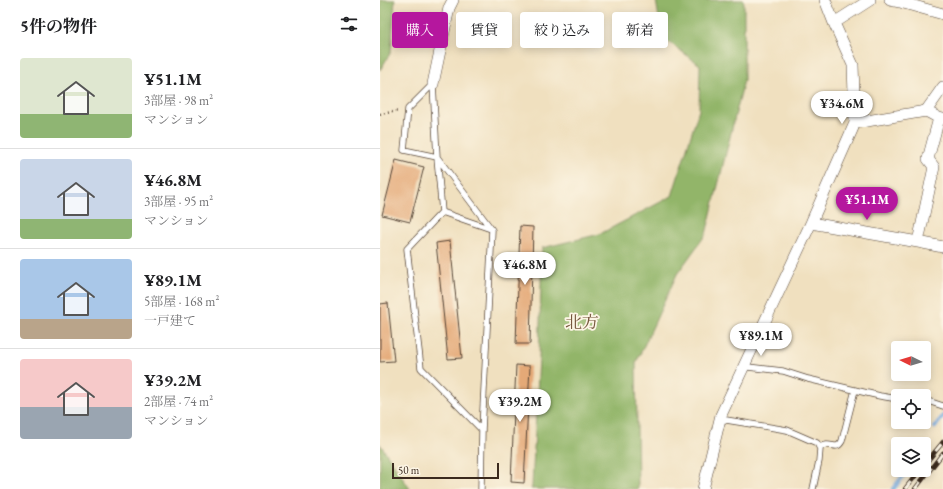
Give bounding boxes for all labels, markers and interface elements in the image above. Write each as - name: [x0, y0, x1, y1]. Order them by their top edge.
- chip: 購入: [392, 12, 448, 48]
- chip: 賃貸: [456, 12, 512, 48]
- chip: 絞り込み: [520, 12, 604, 48]
- chip: 新着: [612, 12, 668, 48]
- icon: filters: [338, 13, 360, 35]
- text: 5件の物件: [20, 15, 97, 37]
- text: ¥51.1M: [144, 68, 202, 90]
- icon: home: [52, 74, 100, 122]
- pin: ¥34.6M: [809, 91, 875, 125]
- text: 3部屋 · 98 m²: [144, 92, 213, 109]
- text: ¥34.6M: [820, 95, 864, 112]
- text: マンション: [144, 111, 208, 128]
- text: ¥46.8M: [144, 169, 202, 191]
- icon: home: [52, 175, 100, 223]
- pin: ¥51.1M: [834, 187, 900, 221]
- text: ¥51.1M: [845, 191, 889, 208]
- text: 3部屋 · 95 m²: [144, 193, 213, 210]
- text: マンション: [144, 212, 208, 229]
- pin: ¥46.8M: [492, 252, 558, 286]
- text: ¥46.8M: [503, 256, 547, 273]
- text: ¥89.1M: [144, 269, 202, 291]
- icon: home: [52, 275, 100, 323]
- text: 5部屋 · 168 m²: [144, 293, 219, 310]
- district label: 北方: [565, 311, 599, 333]
- text: 一戸建て: [144, 312, 196, 329]
- pin: ¥89.1M: [728, 323, 794, 357]
- text: ¥89.1M: [739, 327, 783, 344]
- north arrow: [891, 341, 931, 381]
- map controls: [891, 341, 931, 477]
- text: ¥39.2M: [144, 369, 202, 391]
- icon: home: [52, 375, 100, 423]
- pin: ¥39.2M: [487, 389, 553, 423]
- button: locate: [891, 389, 931, 429]
- text: 2部屋 · 74 m²: [144, 393, 213, 410]
- text: ¥39.2M: [498, 393, 542, 410]
- text: マンション: [144, 412, 208, 429]
- button: layers: [891, 437, 931, 477]
- scale bar: [392, 461, 499, 480]
- text: 50 m: [398, 463, 419, 477]

